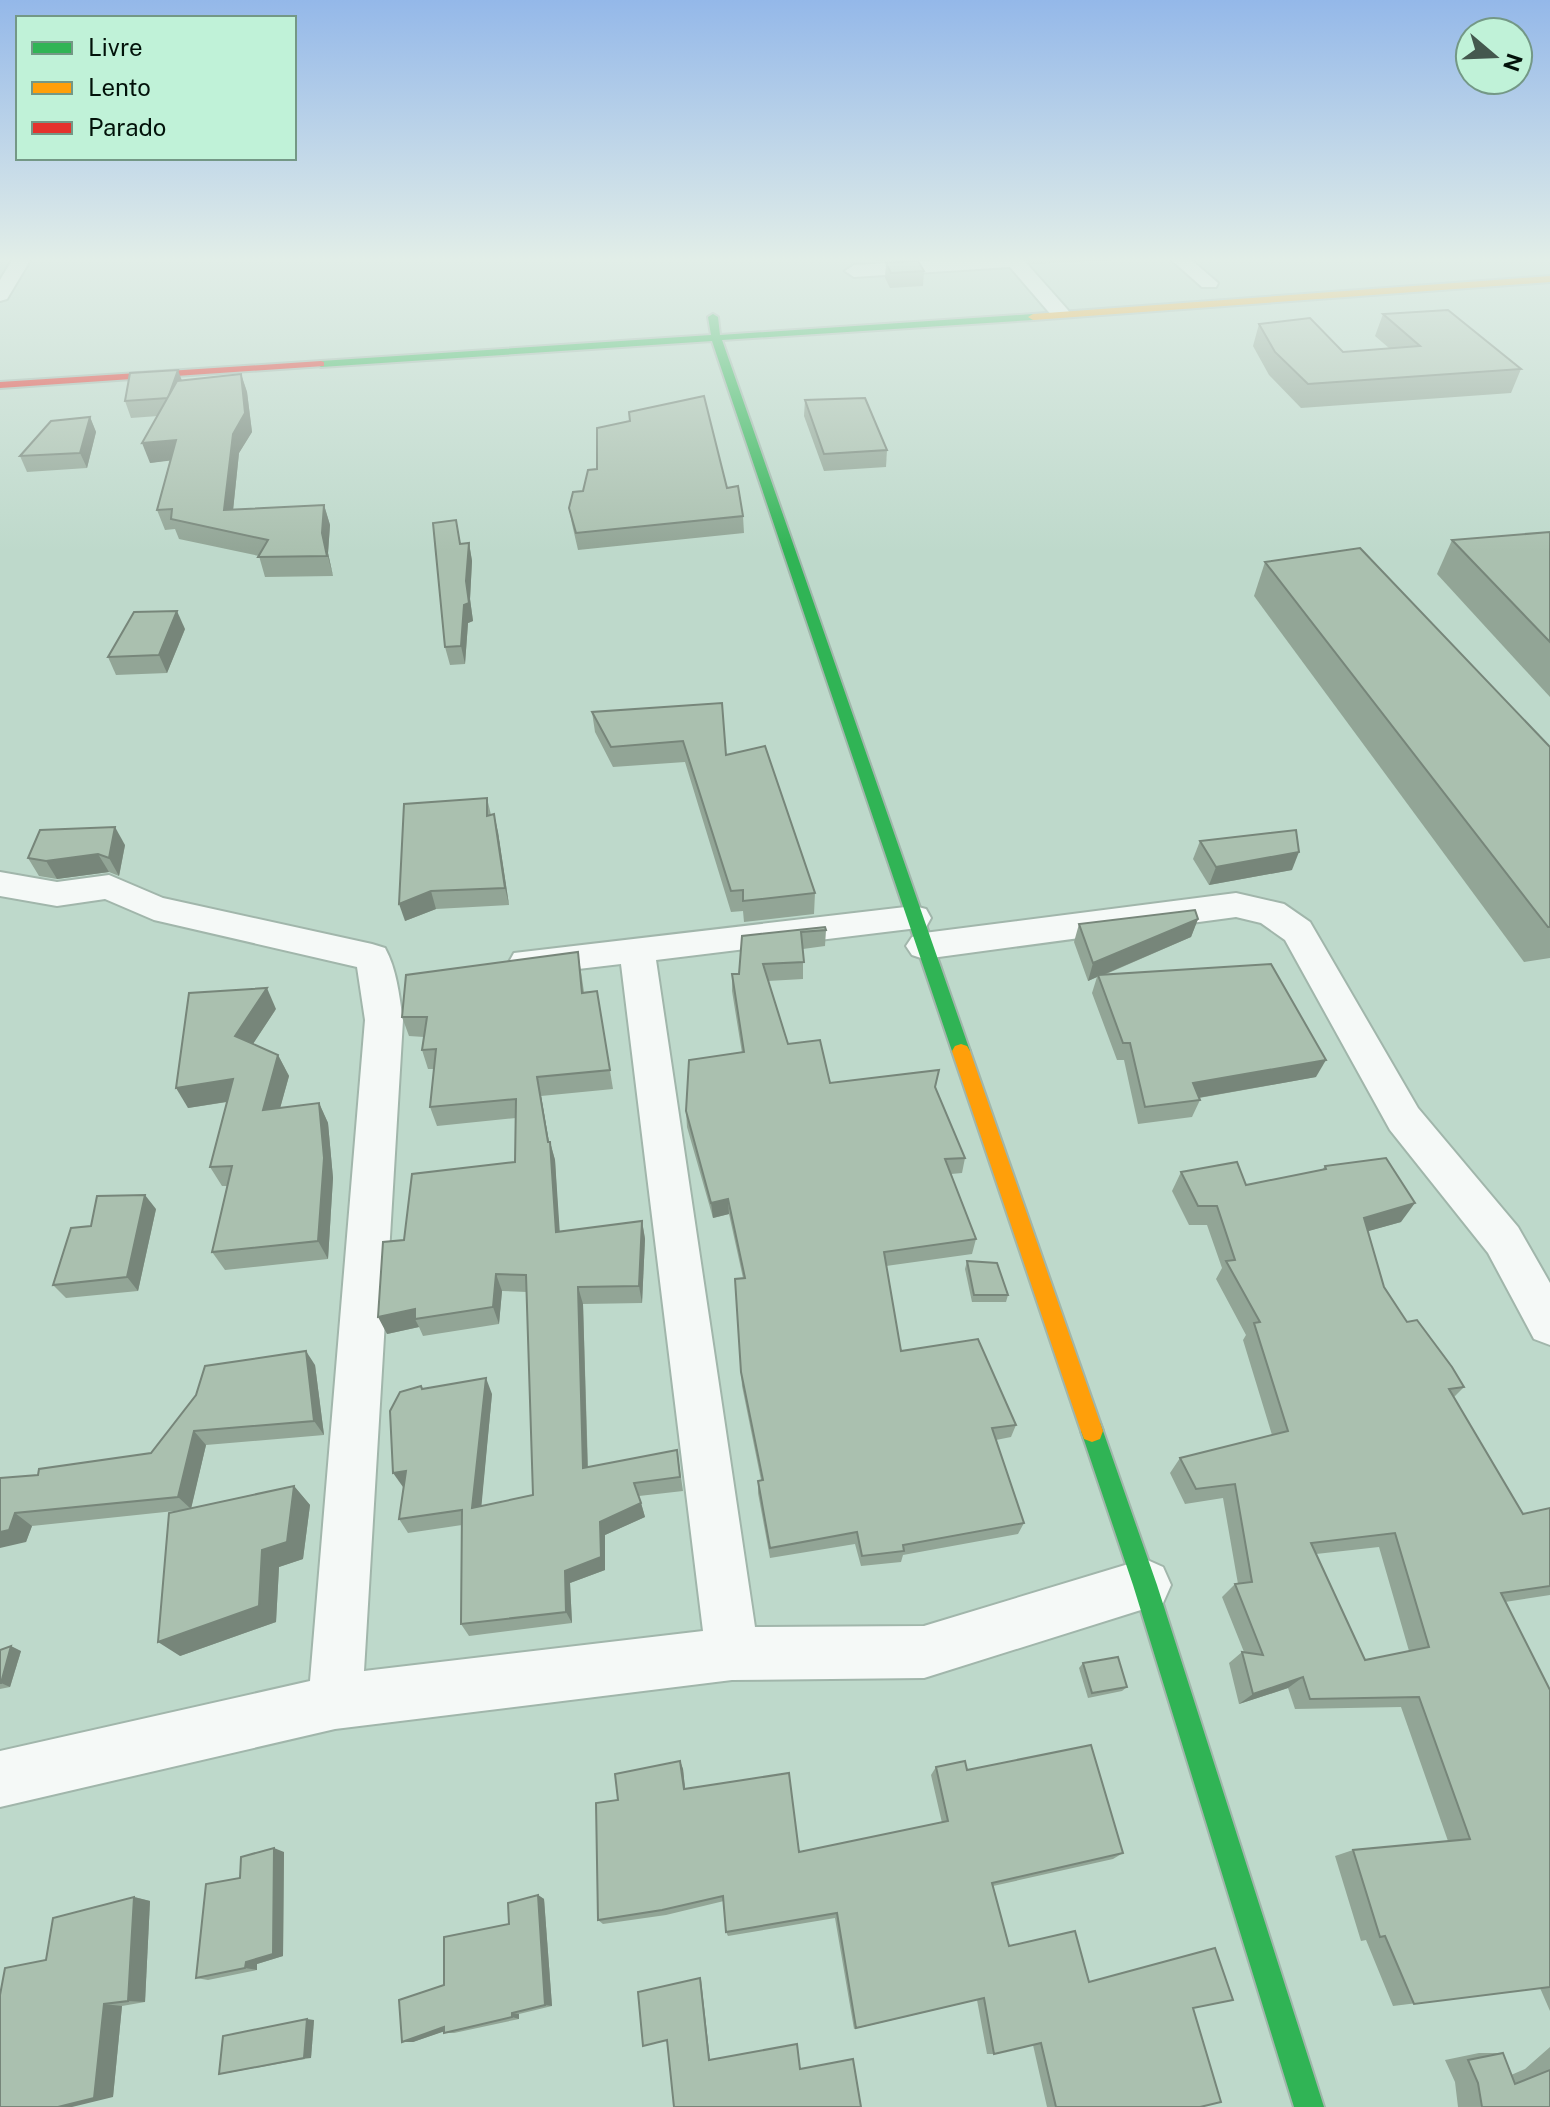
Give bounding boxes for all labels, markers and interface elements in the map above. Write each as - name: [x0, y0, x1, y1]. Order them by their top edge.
- legend: [16, 16, 296, 160]
- north arrow: [1454, 16, 1534, 96]
- text: Livre: [88, 33, 143, 61]
- text: N: [1498, 50, 1528, 75]
- text: Lento: [88, 73, 151, 101]
- text: Parado: [88, 113, 166, 141]

